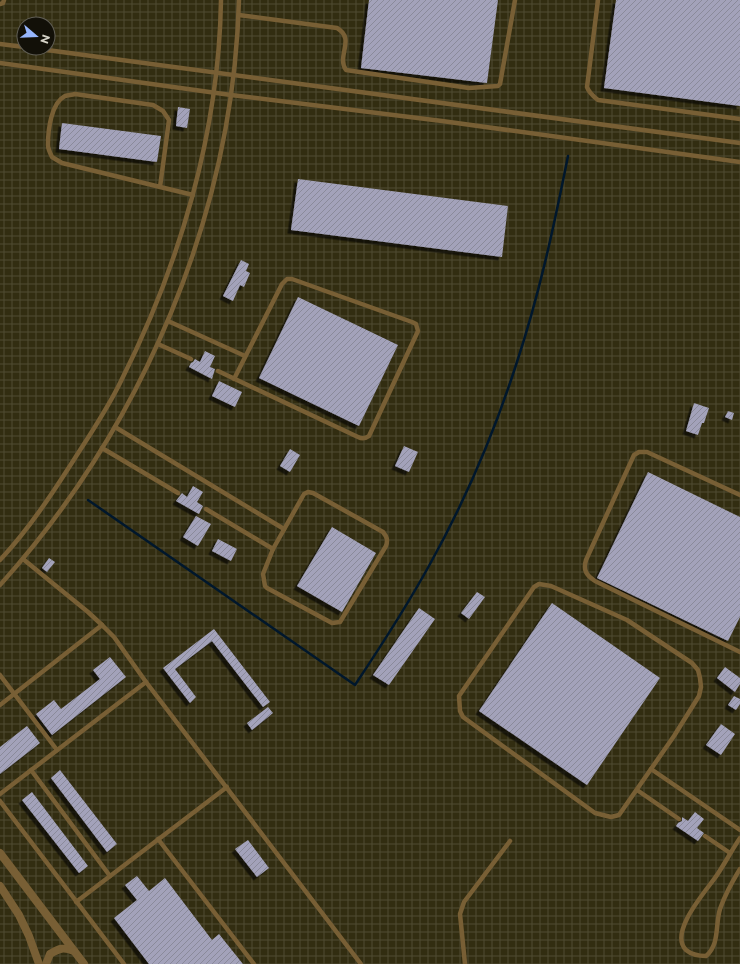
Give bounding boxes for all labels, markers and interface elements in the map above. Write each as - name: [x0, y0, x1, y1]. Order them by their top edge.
- north arrow: [16, 16, 56, 56]
- text: N: [37, 33, 54, 46]

